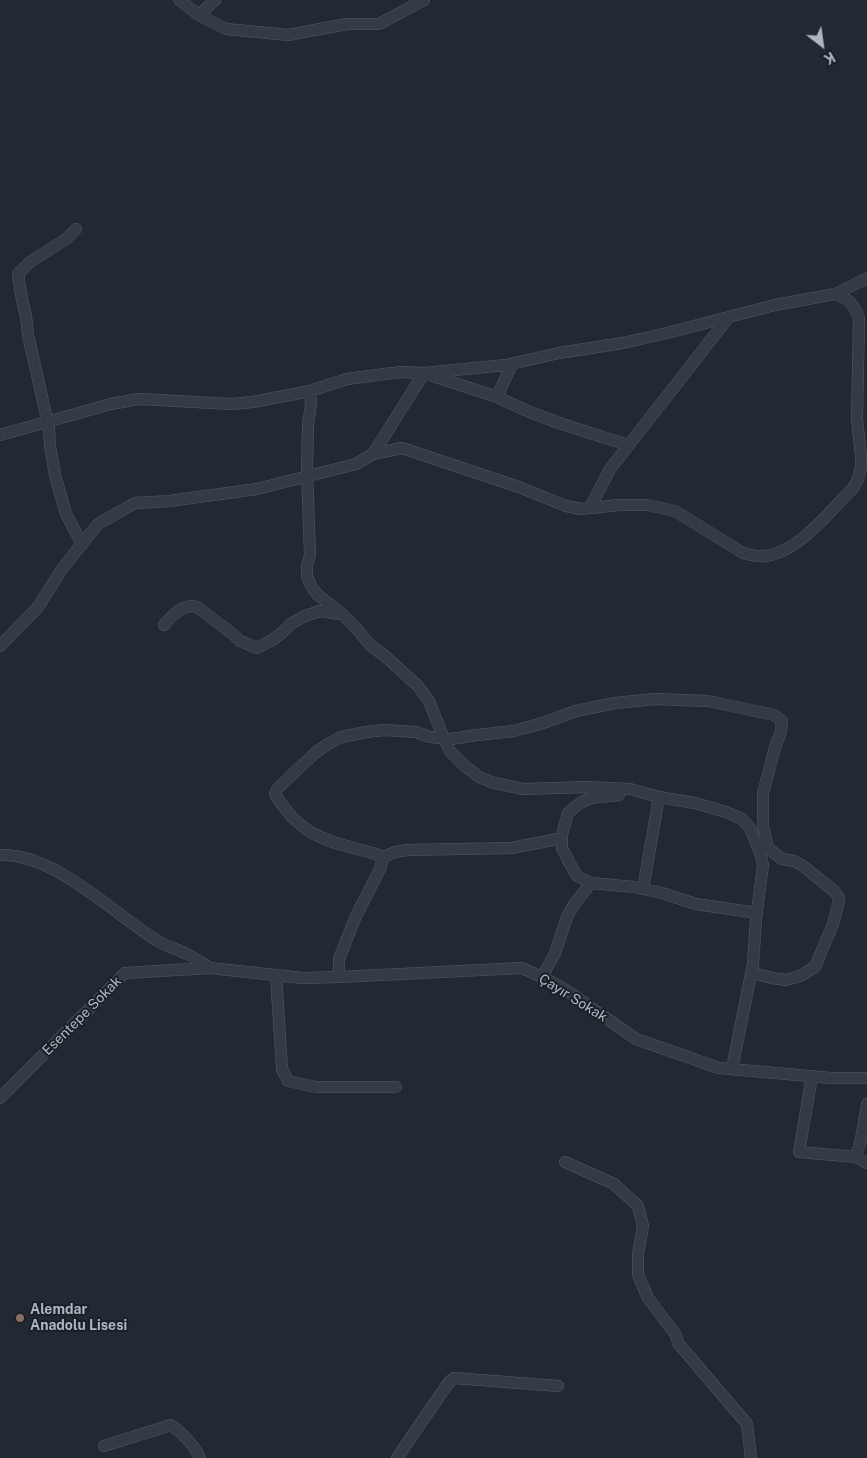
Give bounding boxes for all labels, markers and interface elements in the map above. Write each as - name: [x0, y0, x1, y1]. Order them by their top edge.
- north arrow: [797, 20, 847, 70]
- text: K: [821, 49, 838, 67]
- street label: Çayır Sokak: [536, 970, 610, 1026]
- street label: Esentepe Sokak: [39, 973, 125, 1059]
- place label: Alemdar Anadolu Lisesi: [30, 1302, 127, 1334]
- marker: Alemdar Anadolu Lisesi: [14, 1312, 26, 1324]

